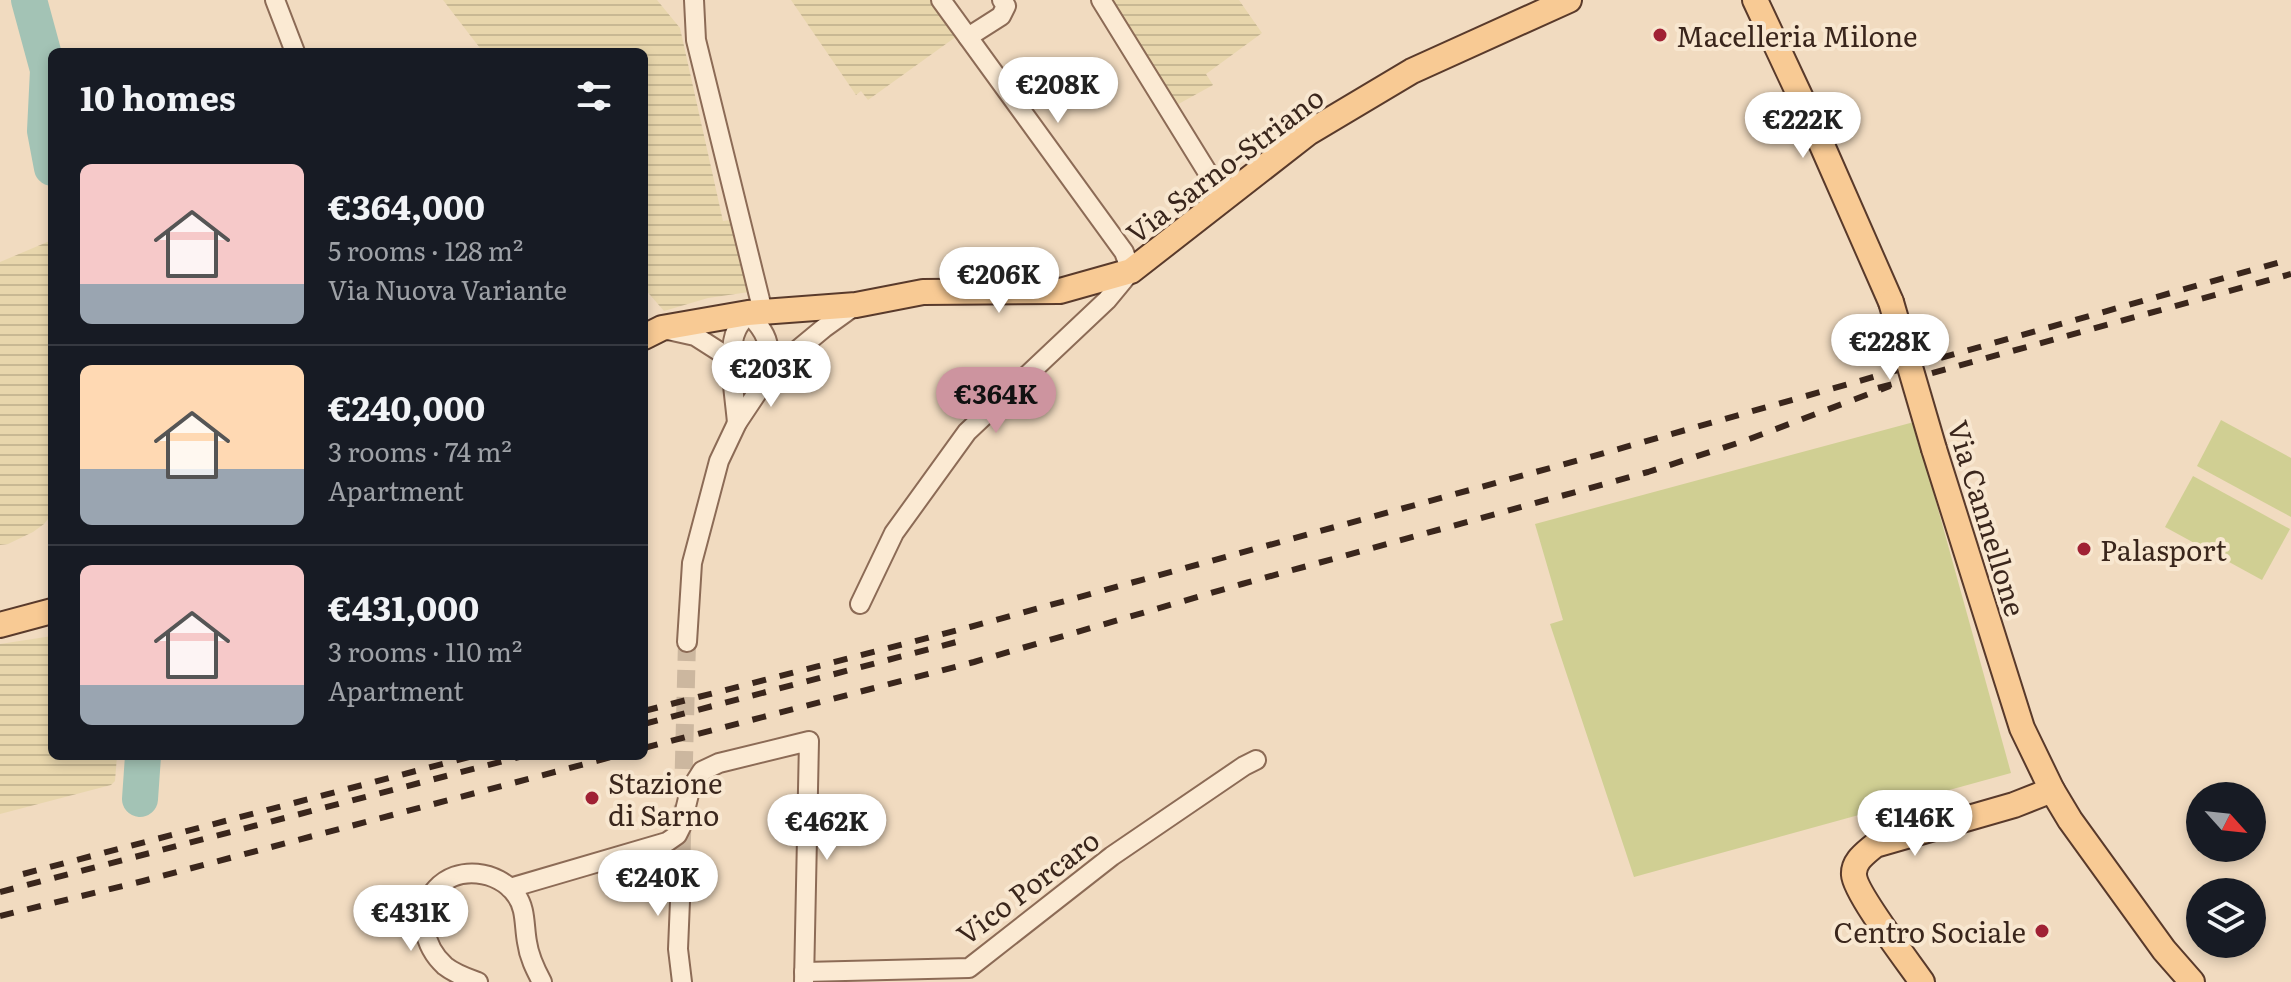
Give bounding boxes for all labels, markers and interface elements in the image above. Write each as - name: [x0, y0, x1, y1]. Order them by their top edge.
- place label: Macelleria Milone: [1676, 14, 1918, 56]
- marker: Macelleria Milone: [1651, 26, 1669, 44]
- pin: €208K: [1002, 57, 1114, 125]
- text: €208K: [1016, 63, 1100, 102]
- text: 10 homes: [80, 71, 236, 121]
- icon: filters: [572, 74, 616, 118]
- street label: Via Sarno-Striano: [1116, 76, 1332, 252]
- pin: €222K: [1747, 92, 1859, 160]
- text: €222K: [1763, 98, 1843, 137]
- text: €364,000: [328, 180, 485, 230]
- icon: home: [144, 196, 240, 292]
- text: 5 rooms · 128 m²: [328, 230, 523, 269]
- pin: €206K: [943, 247, 1055, 315]
- text: €206K: [957, 253, 1041, 292]
- text: Via Nuova Variante: [328, 269, 567, 308]
- pin: €228K: [1834, 314, 1946, 382]
- text: €228K: [1849, 320, 1931, 359]
- pin: €203K: [715, 341, 827, 409]
- text: €203K: [730, 347, 812, 386]
- pin: €364K: [940, 367, 1052, 435]
- text: €364K: [954, 373, 1038, 412]
- text: €240,000: [328, 381, 485, 431]
- icon: home: [144, 397, 240, 493]
- street label: Via Cannellone: [1938, 415, 2038, 621]
- text: 3 rooms · 74 m²: [328, 431, 512, 470]
- text: Apartment: [328, 470, 464, 509]
- place label: Palasport: [2100, 528, 2227, 570]
- marker: Palasport: [2075, 540, 2093, 558]
- text: €431,000: [328, 581, 479, 631]
- icon: home: [144, 597, 240, 693]
- text: 3 rooms · 110 m²: [328, 631, 522, 670]
- text: Apartment: [328, 670, 464, 709]
- place label: Stazione di Sarno: [608, 761, 723, 835]
- north arrow: [2186, 782, 2266, 862]
- map controls: [2186, 782, 2266, 958]
- marker: Stazione di Sarno: [583, 789, 601, 807]
- pin: €146K: [1859, 790, 1971, 858]
- pin: €462K: [771, 794, 883, 862]
- text: €146K: [1875, 796, 1955, 835]
- text: €462K: [785, 800, 869, 839]
- street label: Vico Porcaro: [947, 818, 1107, 954]
- pin: €240K: [602, 850, 714, 918]
- text: €240K: [616, 856, 700, 895]
- button: layers: [2186, 878, 2266, 958]
- pin: €431K: [355, 885, 467, 953]
- text: €431K: [371, 891, 451, 930]
- place label: Centro Sociale: [1834, 910, 2026, 952]
- marker: Centro Sociale: [2033, 922, 2051, 940]

